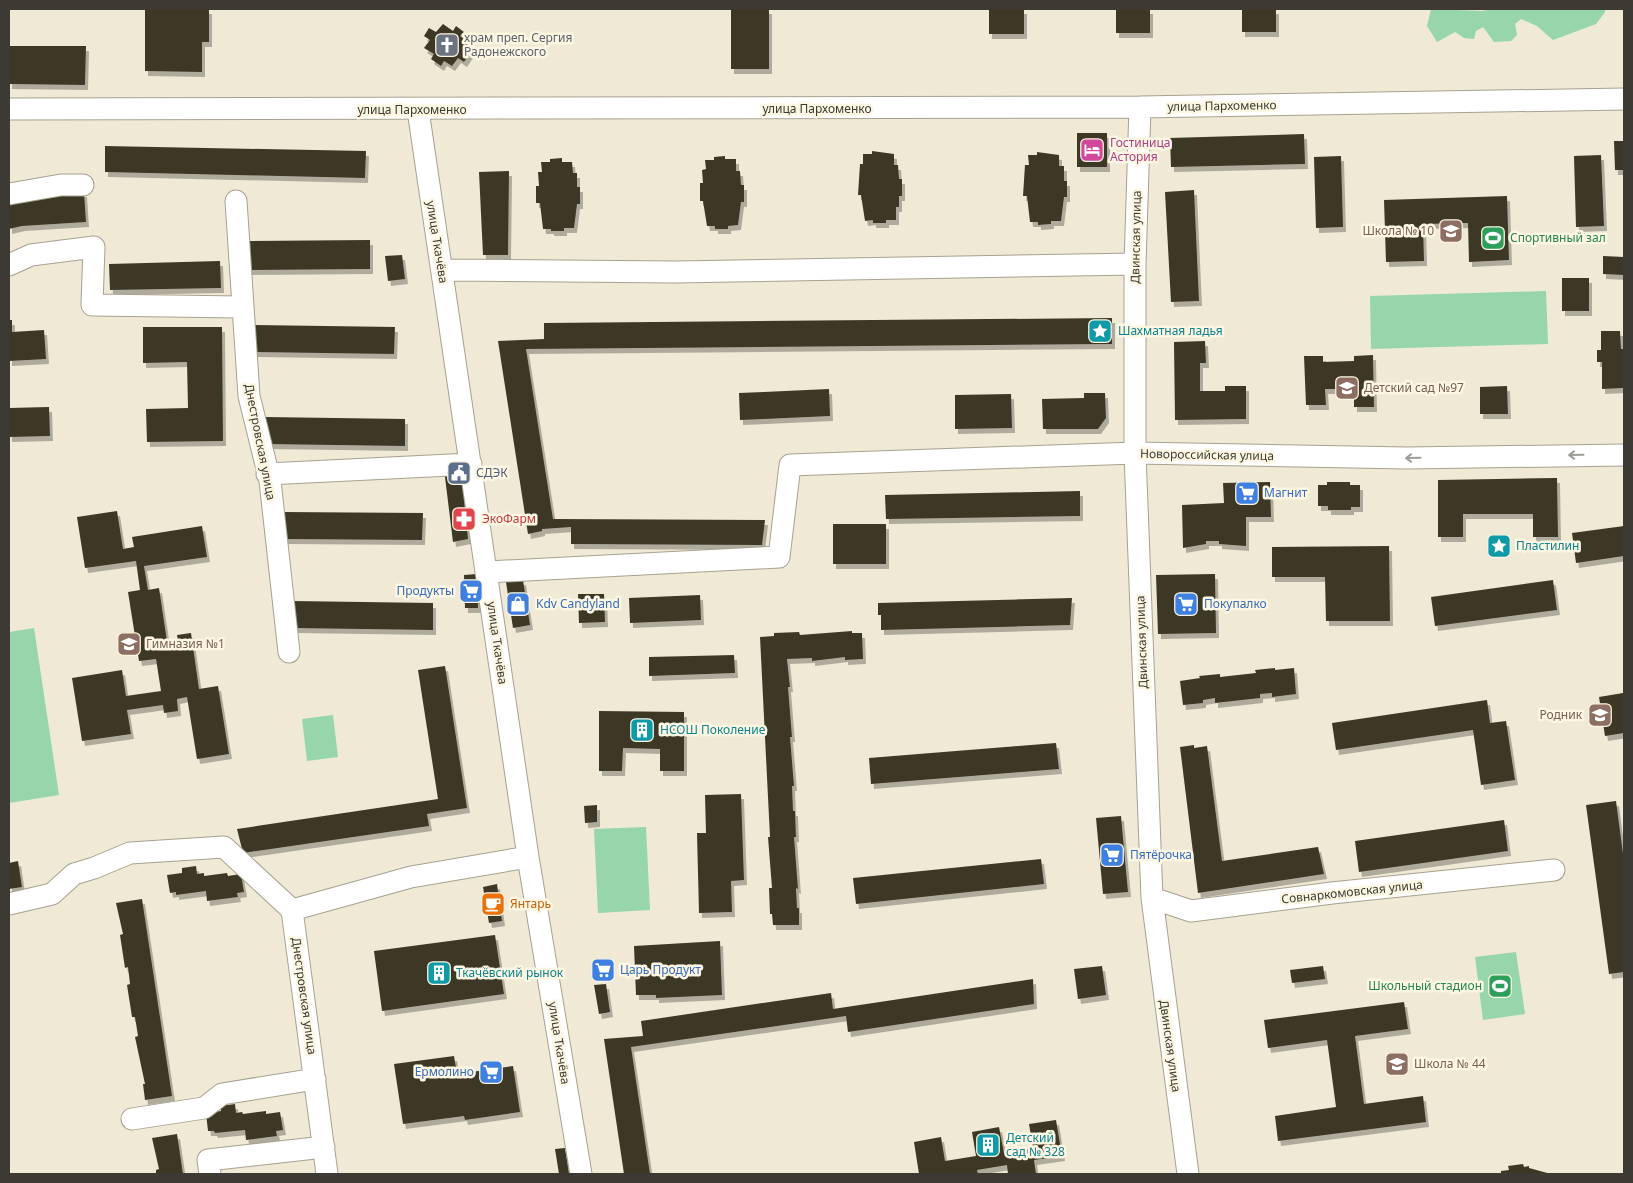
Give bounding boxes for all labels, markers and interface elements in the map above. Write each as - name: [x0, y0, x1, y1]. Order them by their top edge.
- place label: храм преп. Сергия Радонежского: [464, 29, 572, 60]
- church icon: храм преп. Сергия Радонежского: [434, 32, 460, 58]
- street label: улица Пархоменко: [1167, 96, 1277, 115]
- street label: улица Пархоменко: [762, 100, 872, 117]
- street label: улица Пархоменко: [357, 101, 467, 118]
- place label: Гостиница Астория: [1110, 134, 1171, 165]
- hotel icon: Гостиница Астория: [1079, 137, 1105, 163]
- street label: Двинская улица: [1126, 190, 1145, 284]
- street label: улица Ткачёва: [423, 199, 452, 284]
- school or university icon: Школа № 10: [1438, 218, 1464, 244]
- place label: Школа № 10: [1362, 222, 1434, 239]
- sports icon: Спортивный зал: [1480, 225, 1506, 251]
- place label: Спортивный зал: [1510, 229, 1606, 246]
- place icon: Шахматная ладья: [1087, 318, 1113, 344]
- place label: Шахматная ладья: [1118, 322, 1223, 339]
- school or university icon: Детский сад №97: [1334, 375, 1360, 401]
- place label: Детский сад №97: [1364, 379, 1464, 396]
- street label: Днестровская улица: [241, 382, 280, 502]
- street label: Новороссийская улица: [1140, 445, 1274, 464]
- one-way arrow: [1568, 450, 1584, 460]
- one-way arrow: [1405, 453, 1422, 463]
- public building icon: СДЭК: [446, 460, 472, 486]
- place label: СДЭК: [476, 464, 508, 481]
- supermarket icon: Магнит: [1234, 480, 1260, 506]
- place label: Магнит: [1264, 484, 1308, 501]
- pharmacy icon: ЭкоФарм: [451, 506, 477, 532]
- place label: ЭкоФарм: [482, 510, 536, 527]
- place icon: Пластилин: [1486, 533, 1512, 559]
- place label: Пластилин: [1516, 537, 1579, 554]
- supermarket icon: Продукты: [458, 578, 484, 604]
- place label: Продукты: [396, 582, 454, 599]
- shop icon: Kdv Candyland: [505, 591, 531, 617]
- supermarket icon: Покупалко: [1173, 591, 1199, 617]
- place label: Kdv Candyland: [536, 595, 620, 612]
- street label: Двинская улица: [1131, 595, 1152, 689]
- place label: Покупалко: [1204, 595, 1267, 612]
- street label: улица Ткачёва: [483, 600, 512, 685]
- school or university icon: Гимназия №1: [116, 631, 142, 657]
- place label: Гимназия №1: [146, 635, 225, 652]
- school or university icon: Родник: [1587, 702, 1613, 728]
- place label: Родник: [1539, 706, 1583, 723]
- building icon: НСОШ Поколение: [629, 717, 655, 743]
- place label: НСОШ Поколение: [660, 721, 766, 738]
- supermarket icon: Пятёрочка: [1099, 842, 1125, 868]
- place label: Пятёрочка: [1130, 846, 1192, 863]
- street label: Совнаркомовская улица: [1280, 876, 1423, 907]
- cafe icon: Янтарь: [480, 891, 506, 917]
- place label: Янтарь: [510, 895, 551, 912]
- street label: Днестровская улица: [288, 936, 321, 1056]
- supermarket icon: Царь Продукт: [590, 957, 616, 983]
- building icon: Ткачёвский рынок: [426, 960, 452, 986]
- place label: Царь Продукт: [620, 961, 701, 978]
- place label: Ткачёвский рынок: [456, 964, 564, 981]
- sports icon: Школьный стадион: [1487, 973, 1513, 999]
- place label: Школьный стадион: [1368, 977, 1482, 994]
- street label: Двинская улица: [1156, 999, 1185, 1093]
- street label: улица Ткачёва: [545, 1000, 574, 1085]
- school or university icon: Школа № 44: [1384, 1051, 1410, 1077]
- place label: Школа № 44: [1414, 1055, 1486, 1072]
- supermarket icon: Ермолино: [478, 1059, 504, 1085]
- place label: Ермолино: [415, 1063, 474, 1080]
- place label: Детский сад № 328: [1006, 1129, 1065, 1160]
- building icon: Детский сад № 328: [975, 1132, 1001, 1158]

